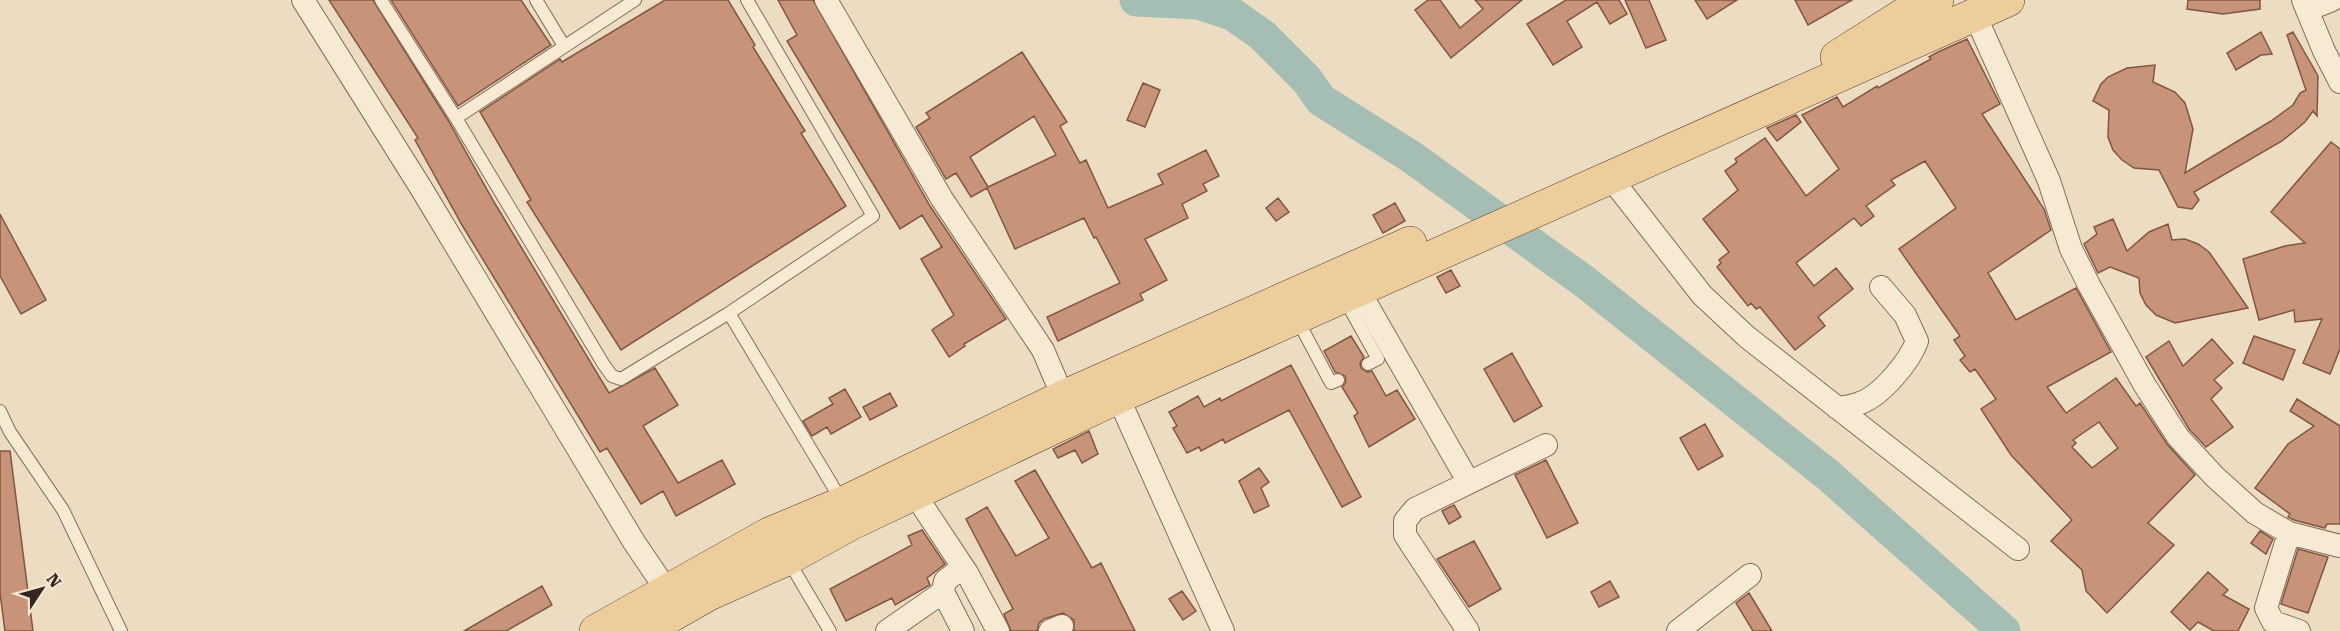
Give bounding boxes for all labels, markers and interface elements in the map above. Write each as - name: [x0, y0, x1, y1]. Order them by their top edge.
- north arrow: [12, 559, 72, 619]
- text: N: [42, 570, 65, 591]

